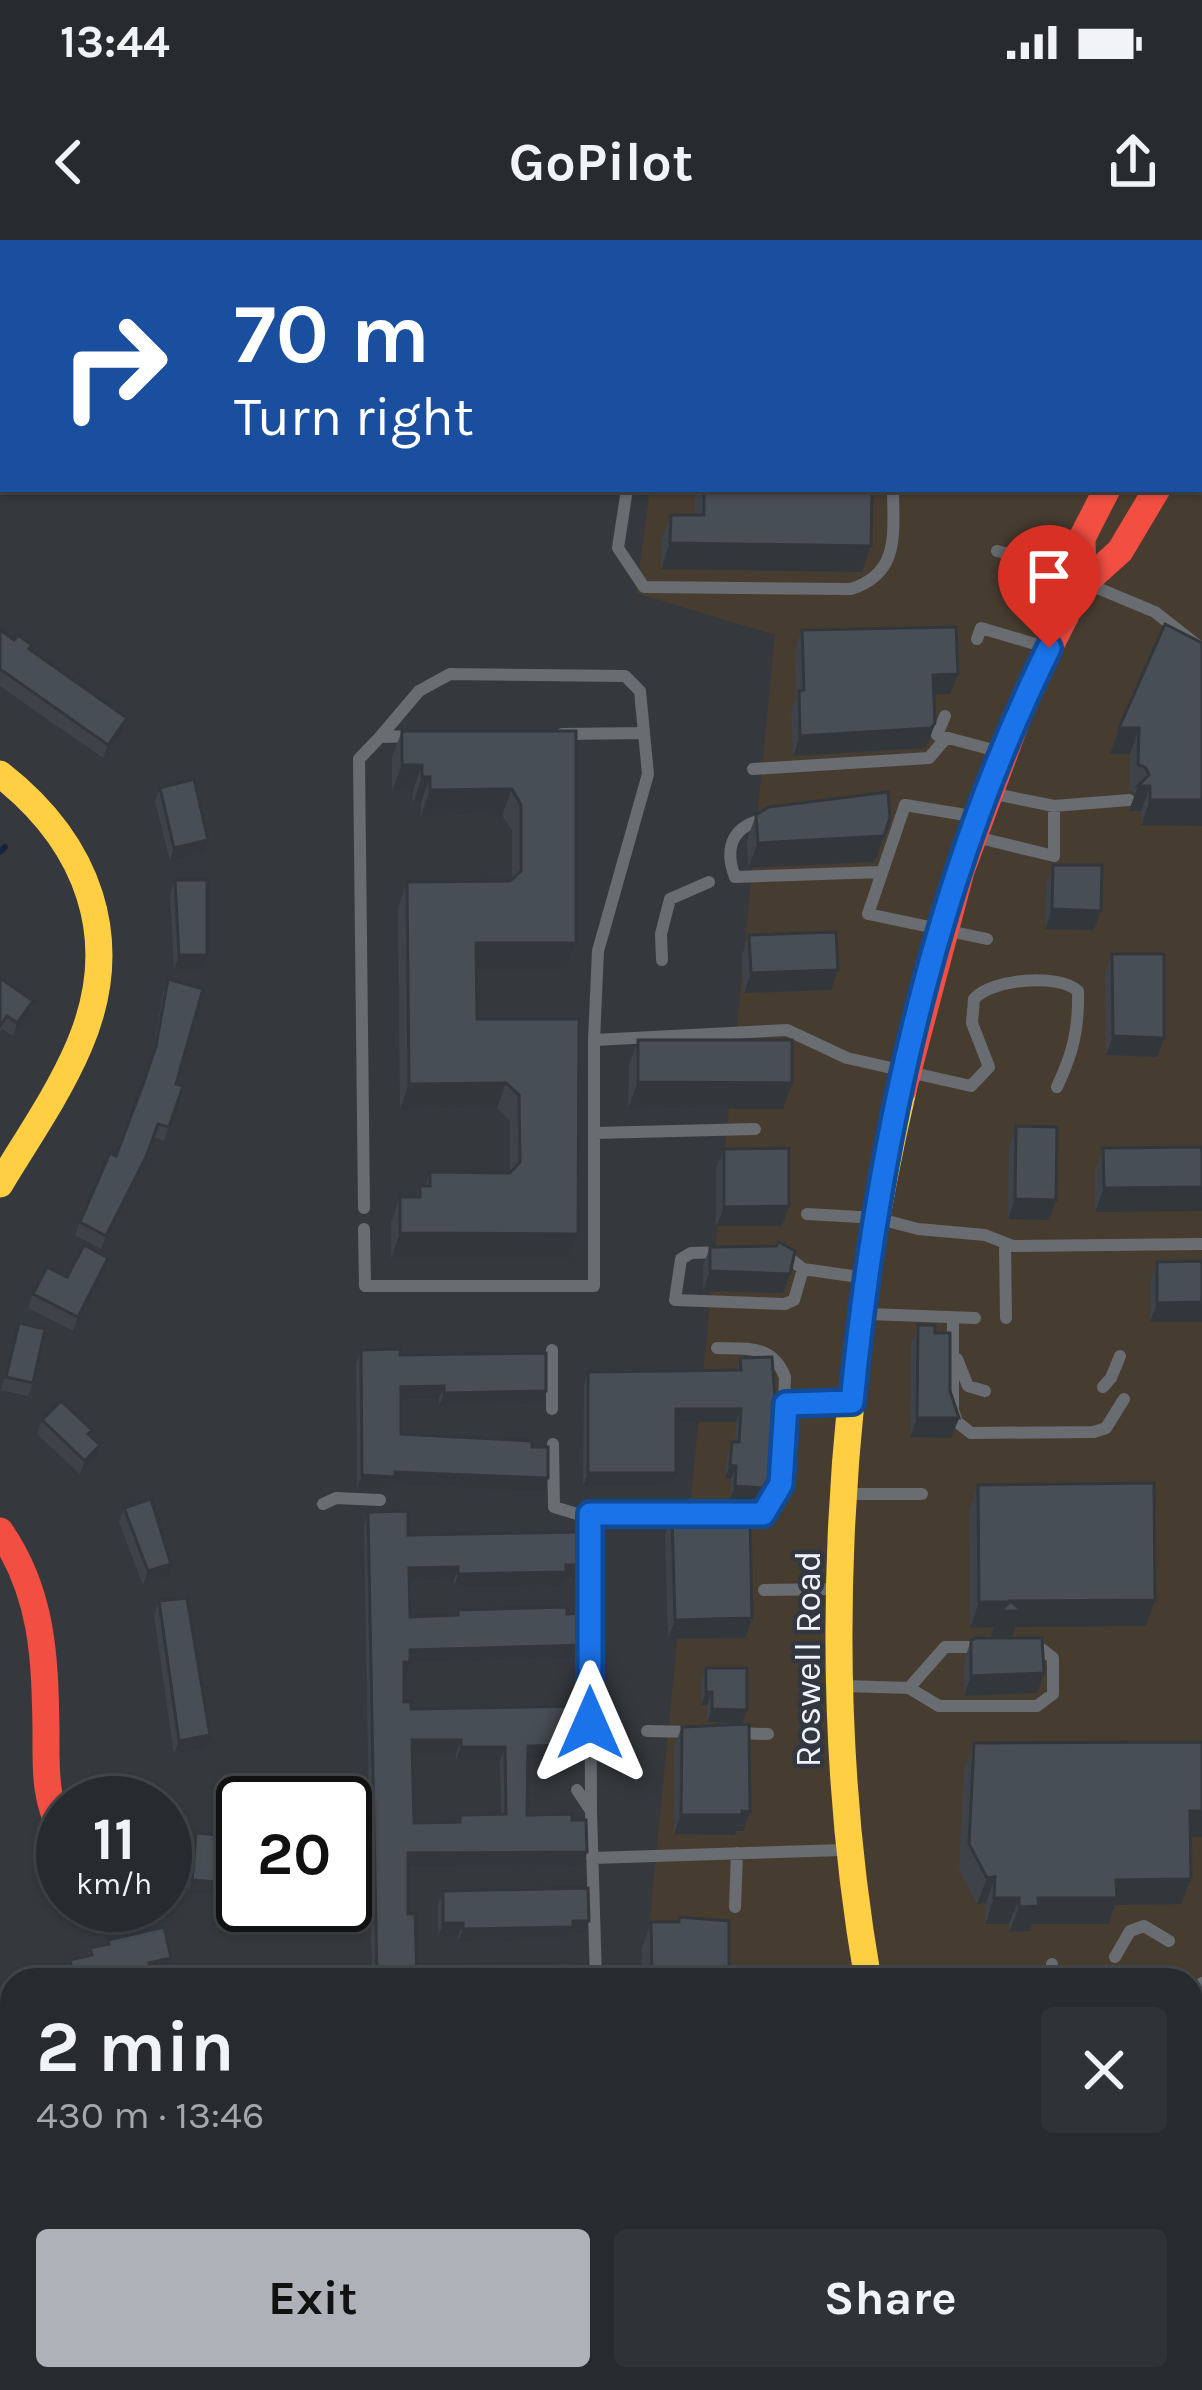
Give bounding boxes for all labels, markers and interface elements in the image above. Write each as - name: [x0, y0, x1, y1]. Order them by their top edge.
- text: 13:44: [60, 16, 170, 68]
- icon: back: [36, 129, 102, 195]
- icon: share: [1100, 129, 1166, 195]
- text: GoPilot: [509, 130, 693, 194]
- text: 70 m: [234, 285, 430, 383]
- icon: right: [36, 288, 192, 444]
- text: Turn right: [234, 385, 474, 449]
- pin: [998, 525, 1100, 648]
- icon: arrive: [1016, 543, 1082, 609]
- street label: Roswell Road: [787, 1551, 829, 1767]
- position arrow: [527, 1660, 653, 1786]
- speed limit sign: 20: [216, 1776, 372, 1932]
- text: 11: [93, 1804, 135, 1874]
- text: km/h: [76, 1866, 152, 1902]
- text: 2 min: [36, 2005, 235, 2089]
- button: close: [1041, 2007, 1167, 2133]
- text: 430 m · 13:46: [36, 2092, 264, 2138]
- button: Exit: [36, 2229, 590, 2367]
- button: Share: [614, 2229, 1167, 2367]

